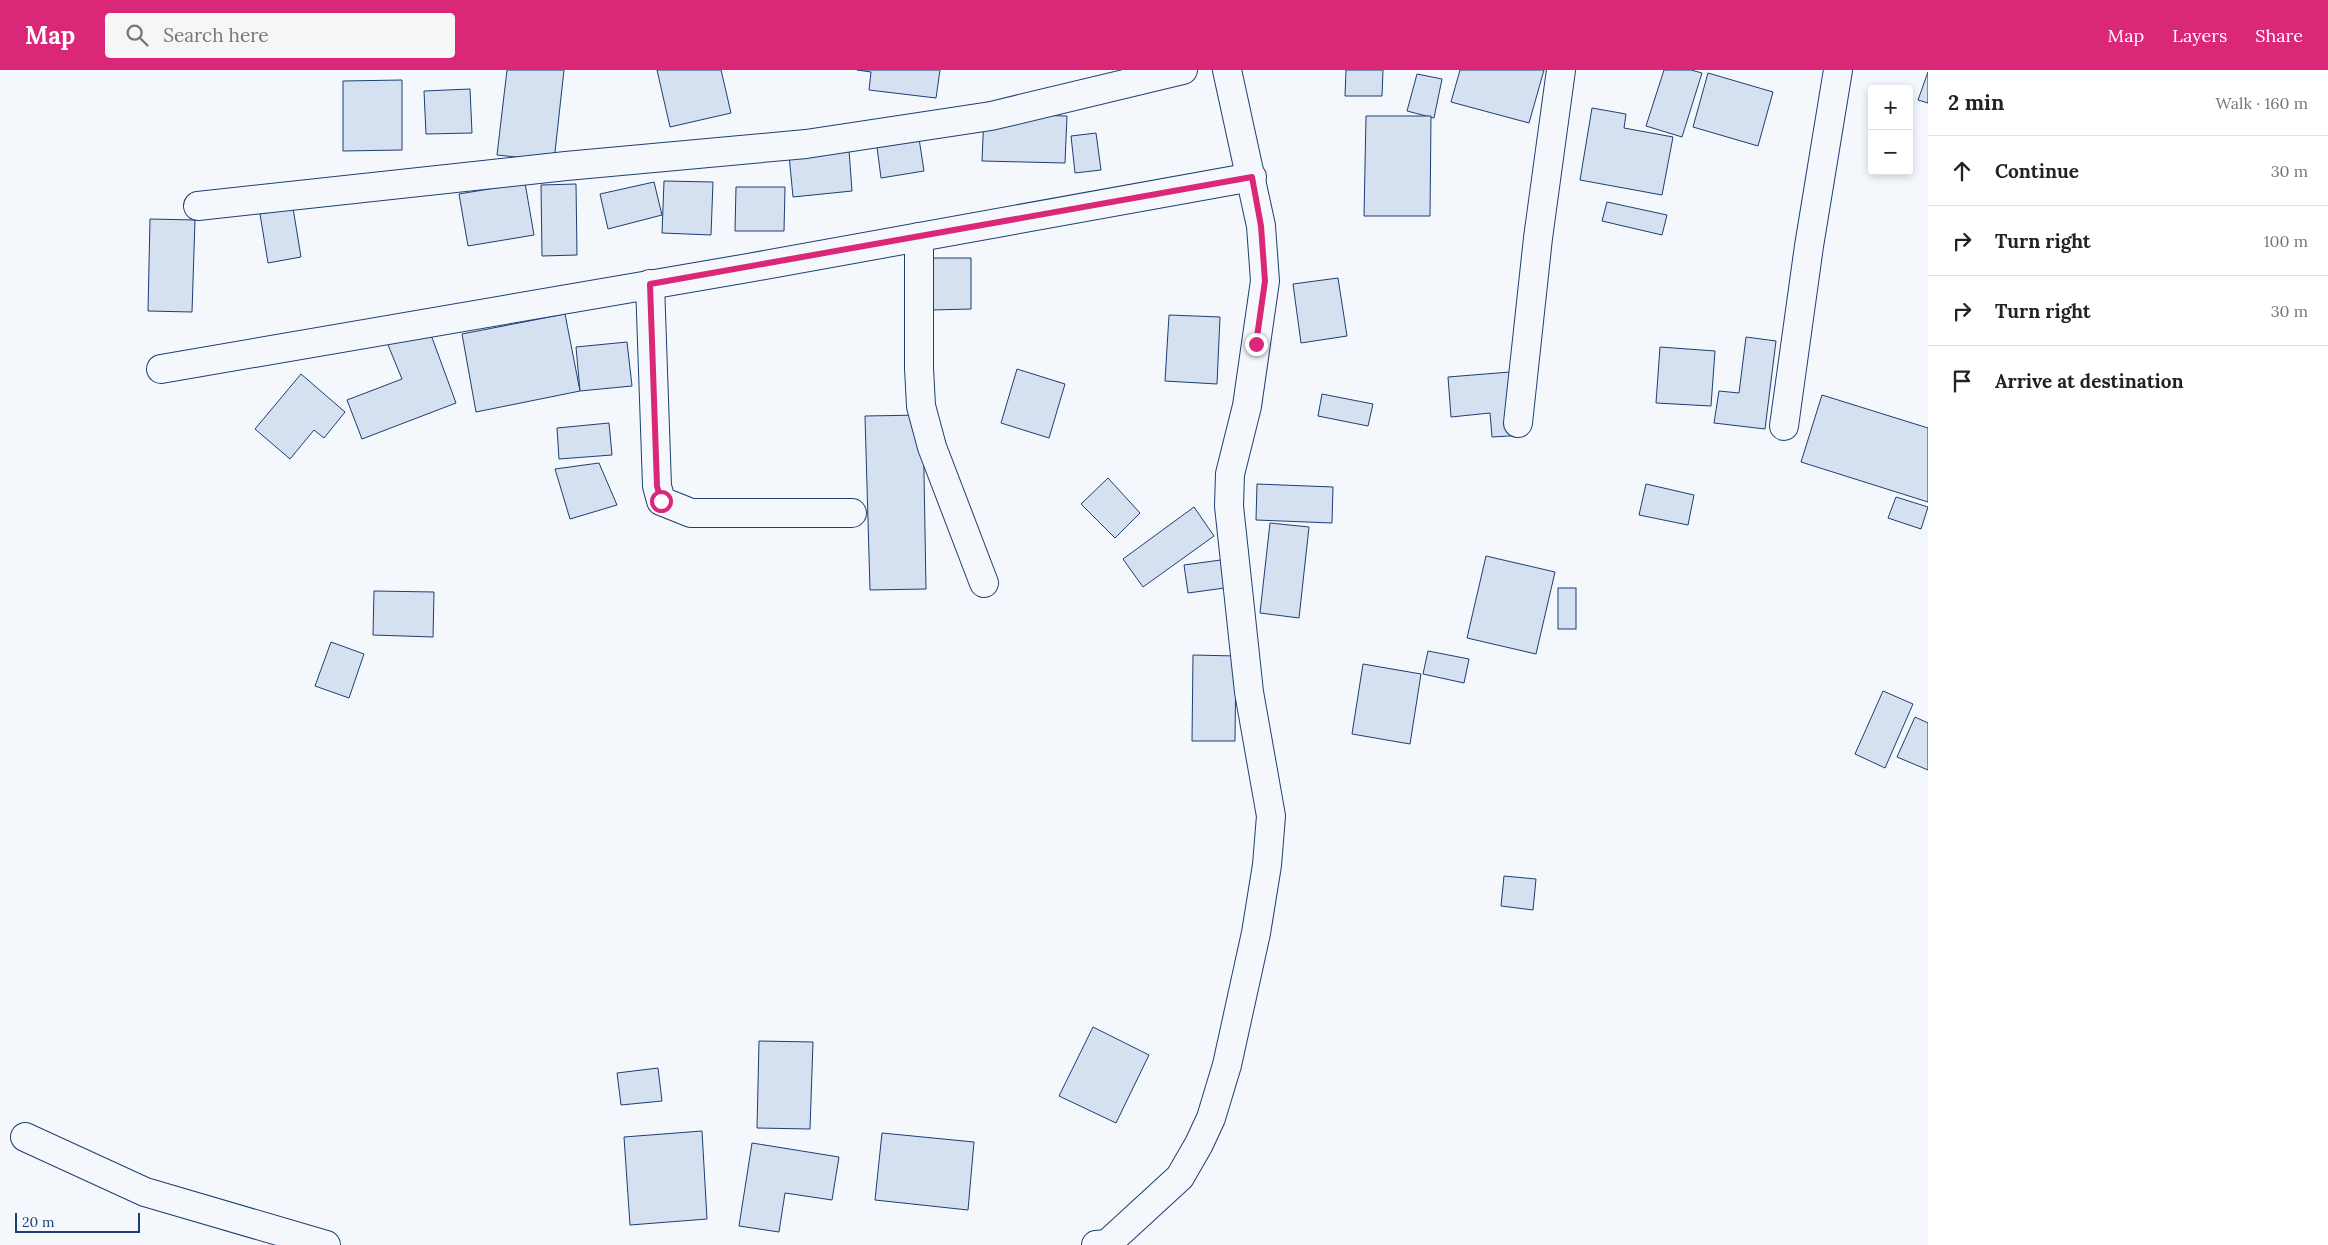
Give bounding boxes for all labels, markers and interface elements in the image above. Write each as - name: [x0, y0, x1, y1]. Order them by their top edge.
- search box: [105, 13, 455, 58]
- text: Map: [25, 20, 75, 51]
- icon: search: [123, 21, 151, 49]
- text: Search here: [163, 23, 269, 47]
- text: Map: [2108, 24, 2144, 47]
- text: Layers: [2172, 24, 2227, 47]
- text: Share: [2255, 24, 2303, 47]
- map controls: [1868, 85, 1913, 175]
- button: +: [1868, 85, 1913, 130]
- text: 2 min: [1948, 89, 2004, 116]
- text: Walk · 160 m: [2216, 93, 2308, 113]
- button: −: [1868, 130, 1913, 175]
- icon: ahead: [1948, 157, 1976, 185]
- text: Continue: [1995, 159, 2079, 183]
- text: 30 m: [2271, 161, 2308, 181]
- icon: right: [1948, 227, 1976, 255]
- text: Turn right: [1995, 229, 2091, 253]
- text: 100 m: [2264, 231, 2308, 251]
- icon: right: [1948, 297, 1976, 325]
- text: Turn right: [1995, 299, 2091, 323]
- text: 30 m: [2271, 301, 2308, 321]
- route end: [1245, 333, 1268, 356]
- icon: arrive: [1948, 367, 1976, 395]
- text: Arrive at destination: [1995, 369, 2184, 393]
- route start: [650, 490, 673, 513]
- scale bar: [15, 1210, 140, 1233]
- text: 20 m: [22, 1213, 54, 1231]

